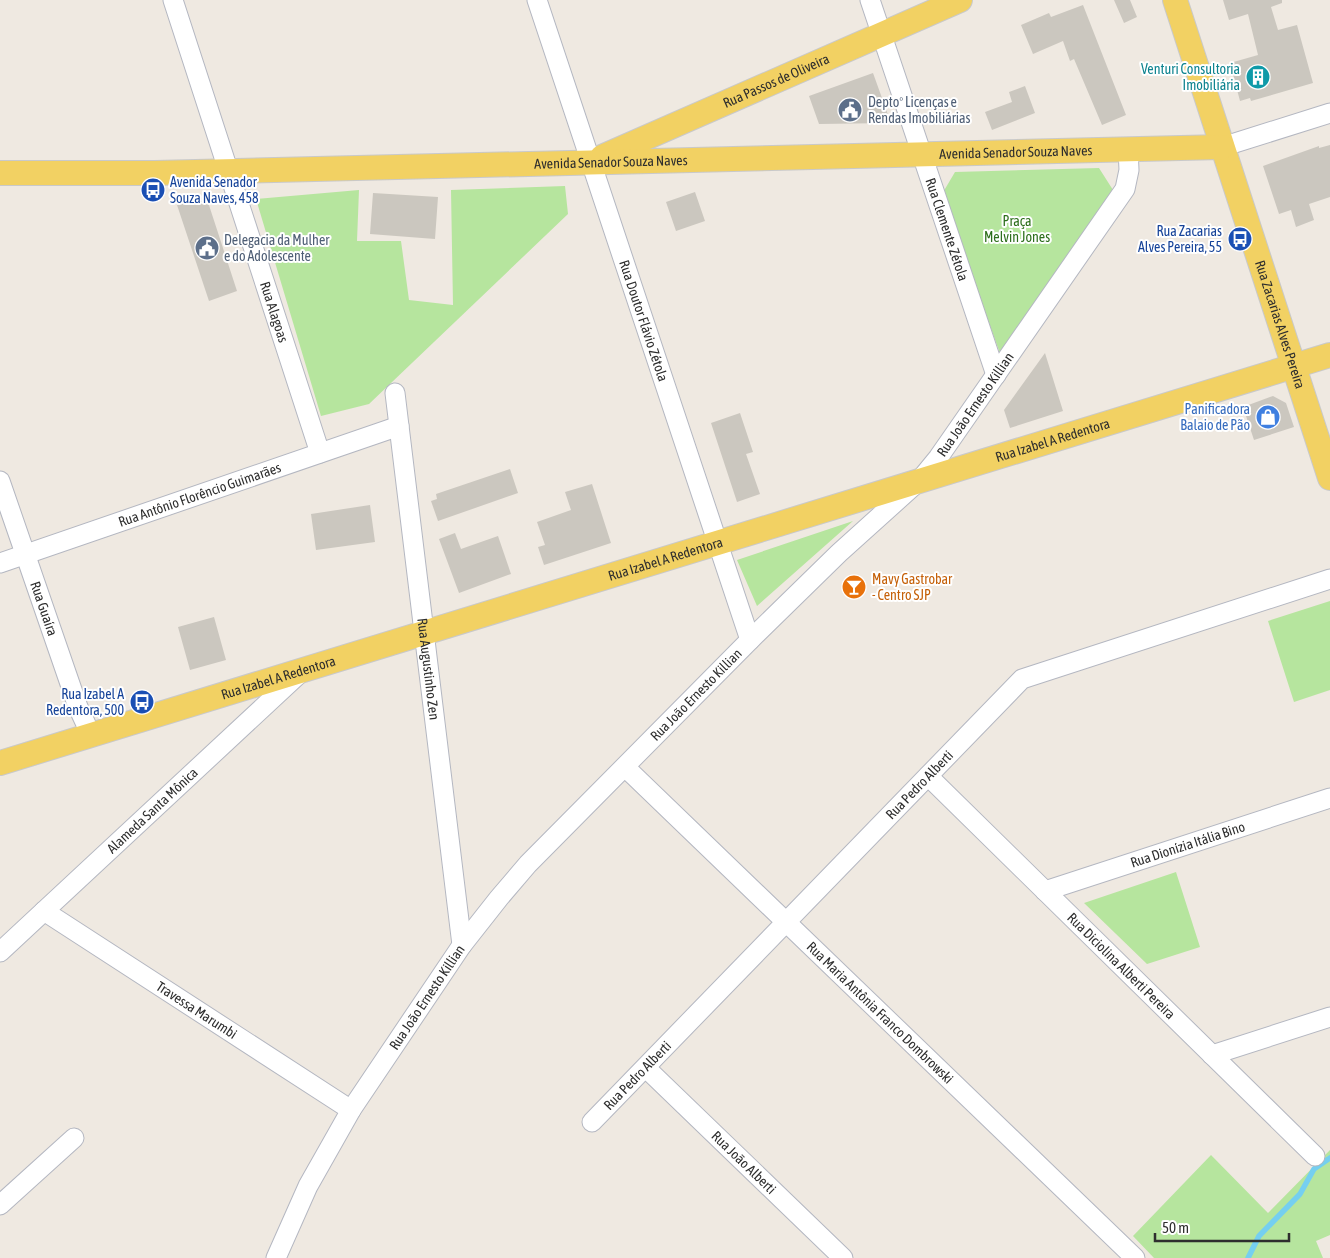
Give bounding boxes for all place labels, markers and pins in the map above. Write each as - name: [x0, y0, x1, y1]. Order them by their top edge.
- place label: Venturi Consultoria Imobiliária: [1141, 61, 1240, 93]
- building icon: Venturi Consultoria Imobiliária: [1245, 64, 1271, 90]
- place label: Deptoº Licenças e Rendas Imobiliárias: [868, 94, 971, 126]
- public building icon: Deptoº Licenças e Rendas Imobiliárias: [837, 97, 863, 123]
- place label: Avenida Senador Souza Naves, 458: [170, 174, 259, 206]
- bus stop icon: Avenida Senador Souza Naves, 458: [140, 177, 166, 203]
- place label: Rua Zacarias Alves Pereira, 55: [1138, 223, 1222, 255]
- bus stop icon: Rua Zacarias Alves Pereira, 55: [1227, 226, 1253, 252]
- place label: Delegacia da Mulher e do Adolescente: [224, 232, 330, 264]
- public building icon: Delegacia da Mulher e do Adolescente: [194, 235, 220, 261]
- place label: Panificadora Balaio de Pão: [1180, 401, 1250, 433]
- shop icon: Panificadora Balaio de Pão: [1255, 404, 1281, 430]
- place label: Mavy Gastrobar - Centro SJP: [872, 571, 953, 603]
- bar icon: Mavy Gastrobar - Centro SJP: [841, 574, 867, 600]
- place label: Rua Izabel A Redentora, 500: [46, 686, 124, 718]
- bus stop icon: Rua Izabel A Redentora, 500: [129, 689, 155, 715]

